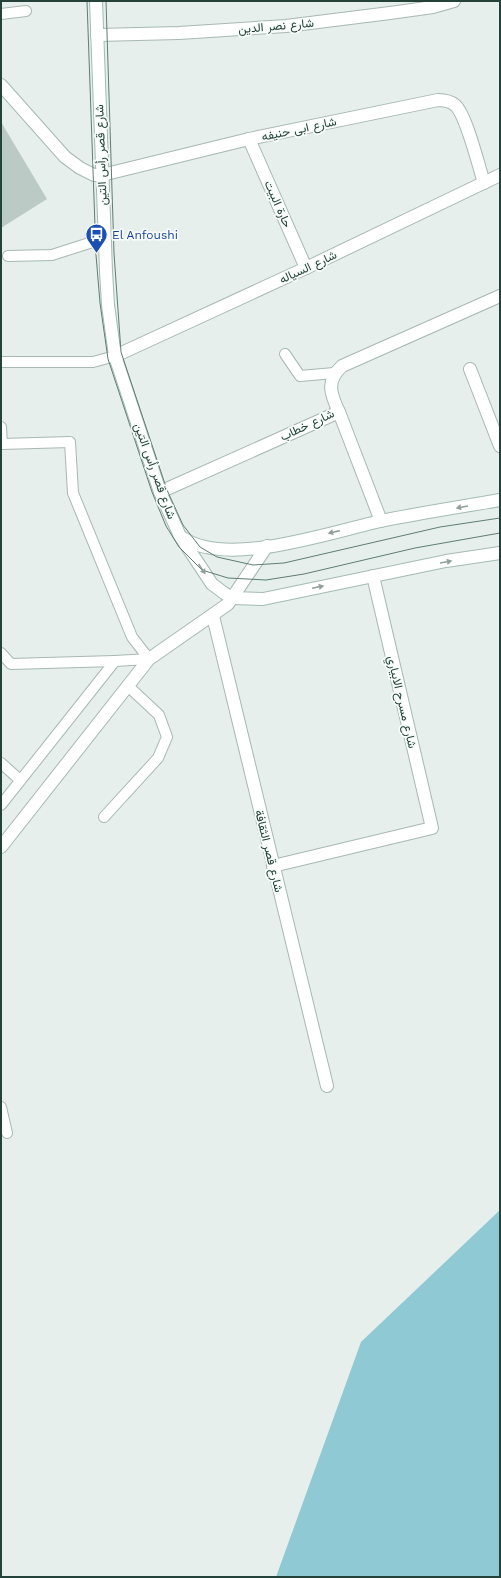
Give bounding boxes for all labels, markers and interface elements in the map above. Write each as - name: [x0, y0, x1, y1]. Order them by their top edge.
- street label: شارع نصر الدين: [237, 16, 315, 38]
- street label: شارع قصر رأس التين: [92, 104, 112, 206]
- street label: شارع ابى حنيفه: [260, 114, 338, 146]
- street label: حارة البيت: [261, 178, 295, 230]
- bus stop icon: El Anfoushi: [83, 222, 109, 255]
- place label: El Anfoushi: [112, 228, 178, 242]
- street label: شارع السياله: [277, 248, 340, 288]
- street label: شارع خطاب: [278, 406, 337, 445]
- street label: شارع قصر رأس التين: [129, 421, 179, 522]
- one-way arrow: [455, 504, 468, 510]
- one-way arrow: [328, 529, 340, 535]
- one-way arrow: [440, 558, 452, 564]
- one-way arrow: [198, 564, 206, 574]
- one-way arrow: [312, 584, 324, 590]
- street label: شارع مسرح الابياري: [382, 654, 419, 750]
- street label: شارع قصر الثقافة: [250, 808, 286, 894]

